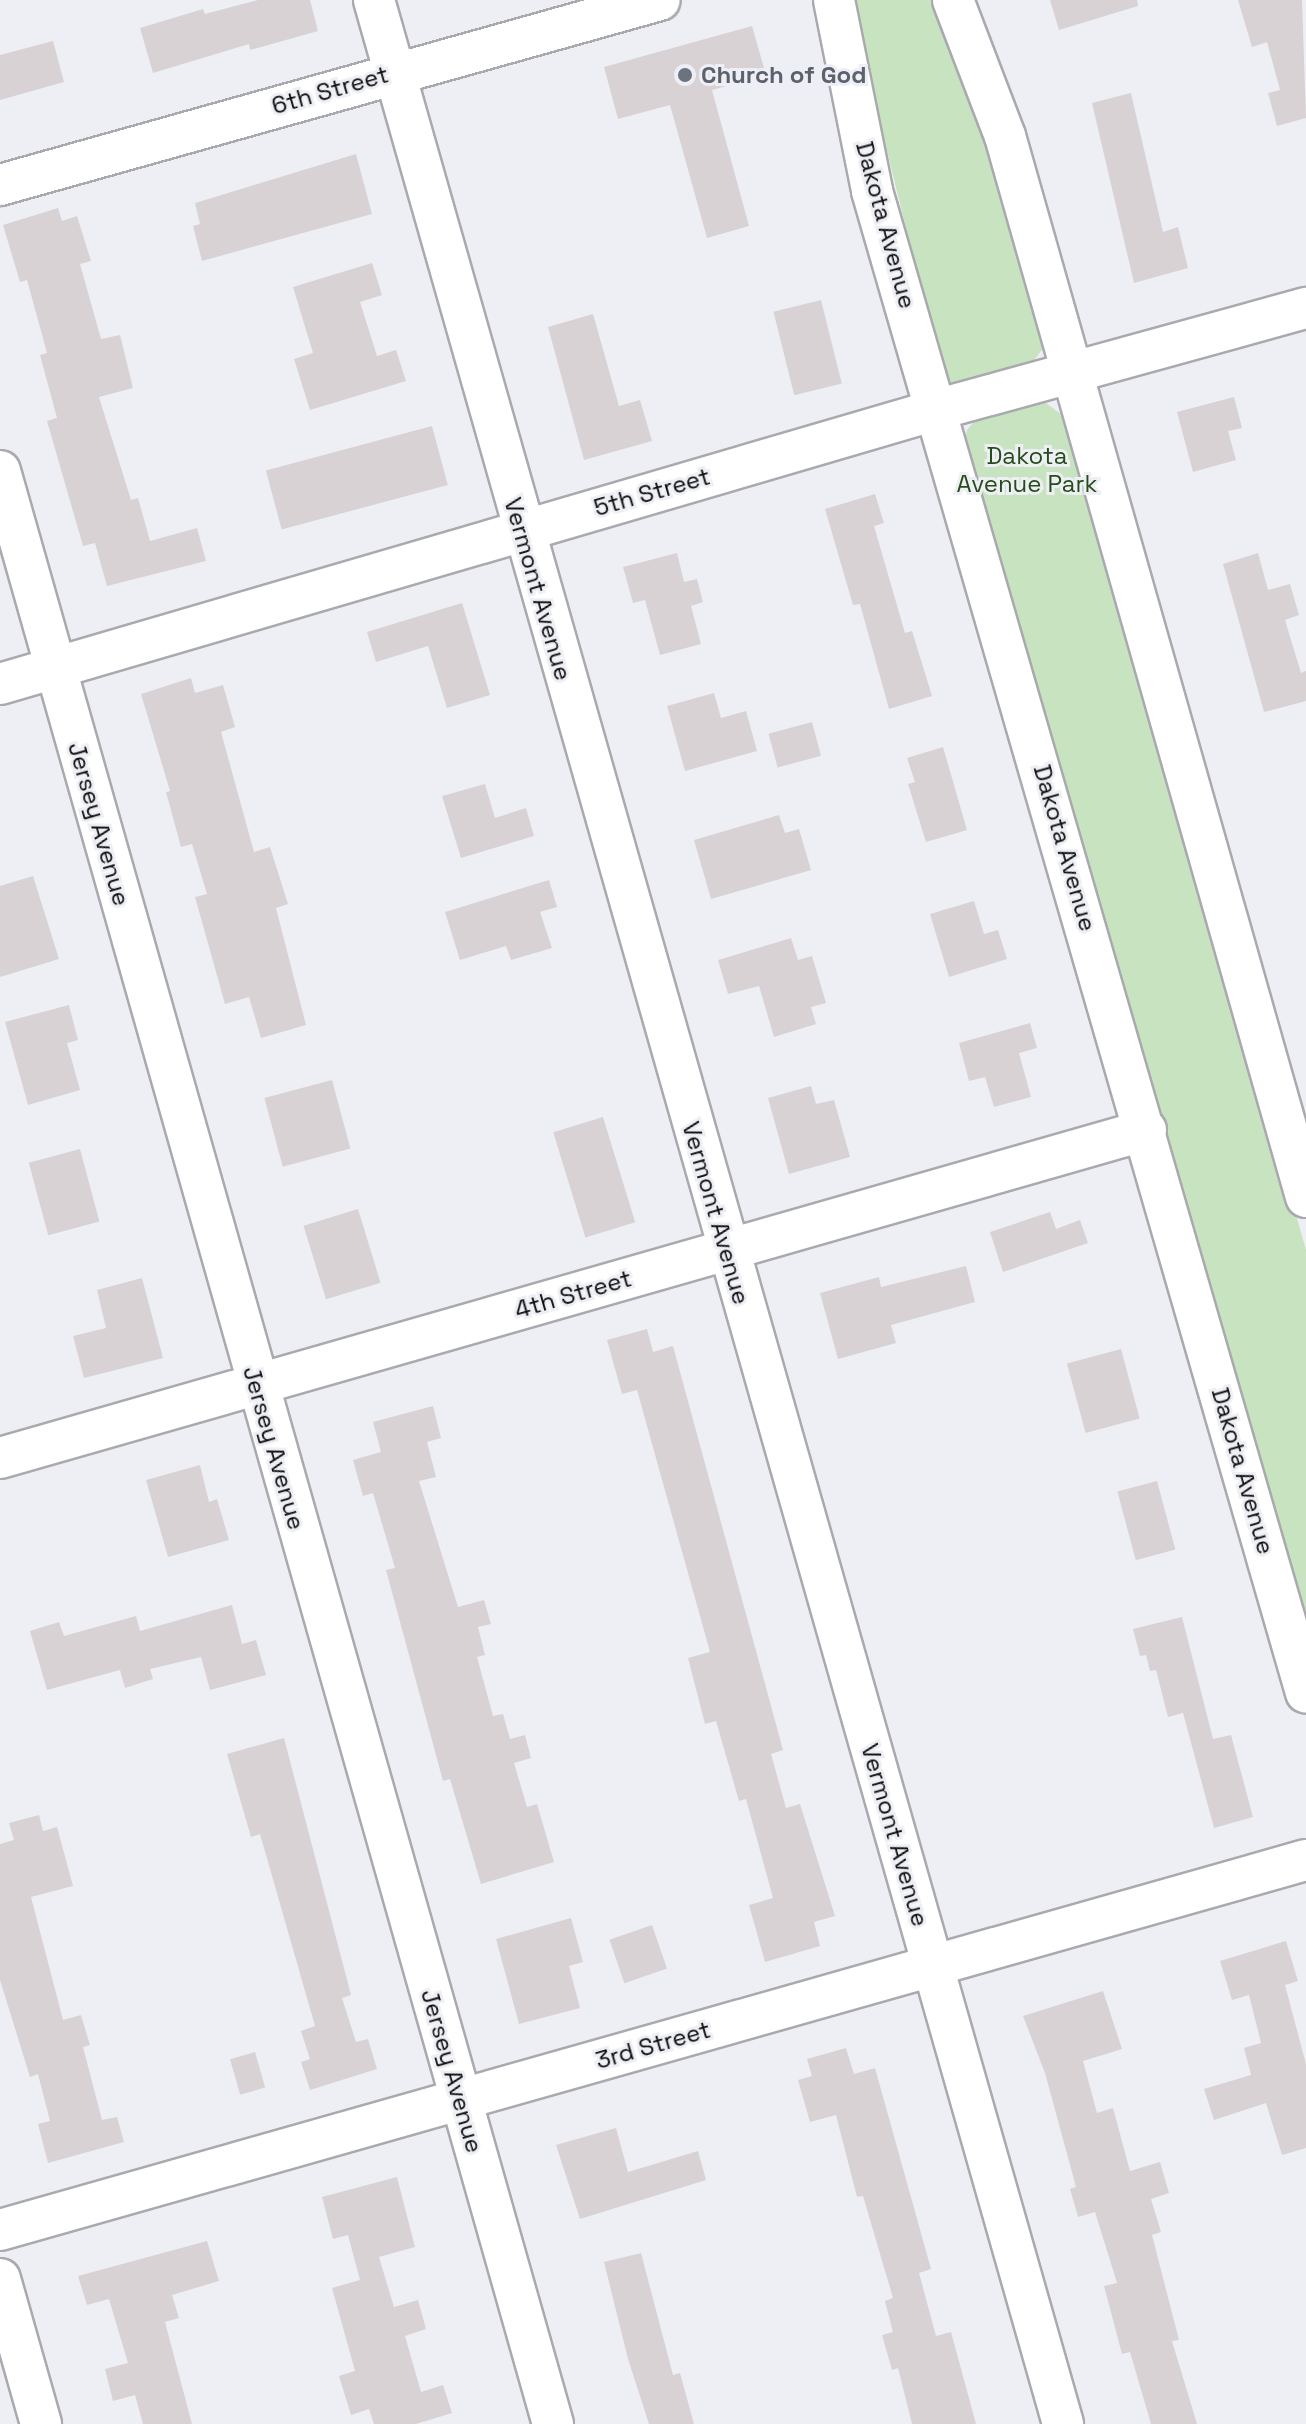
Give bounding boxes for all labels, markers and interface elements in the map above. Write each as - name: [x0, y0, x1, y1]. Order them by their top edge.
- street label: 6th Street: [268, 60, 392, 120]
- place label: Church of God: [701, 61, 867, 89]
- marker: Church of God: [676, 66, 694, 84]
- street label: Dakota Avenue: [850, 138, 922, 312]
- park label: Dakota Avenue Park: [957, 442, 1097, 498]
- street label: 5th Street: [591, 462, 713, 522]
- street label: Vermont Avenue: [498, 494, 578, 684]
- street label: Jersey Avenue: [62, 739, 136, 909]
- street label: Dakota Avenue: [1027, 761, 1103, 935]
- street label: Vermont Avenue: [676, 1118, 756, 1308]
- street label: 4th Street: [511, 1264, 635, 1324]
- street label: Jersey Avenue: [237, 1363, 311, 1533]
- street label: Dakota Avenue: [1205, 1384, 1281, 1558]
- street label: Vermont Avenue: [855, 1740, 935, 1930]
- street label: Jersey Avenue: [415, 1986, 489, 2156]
- street label: 3rd Street: [592, 2015, 714, 2075]

